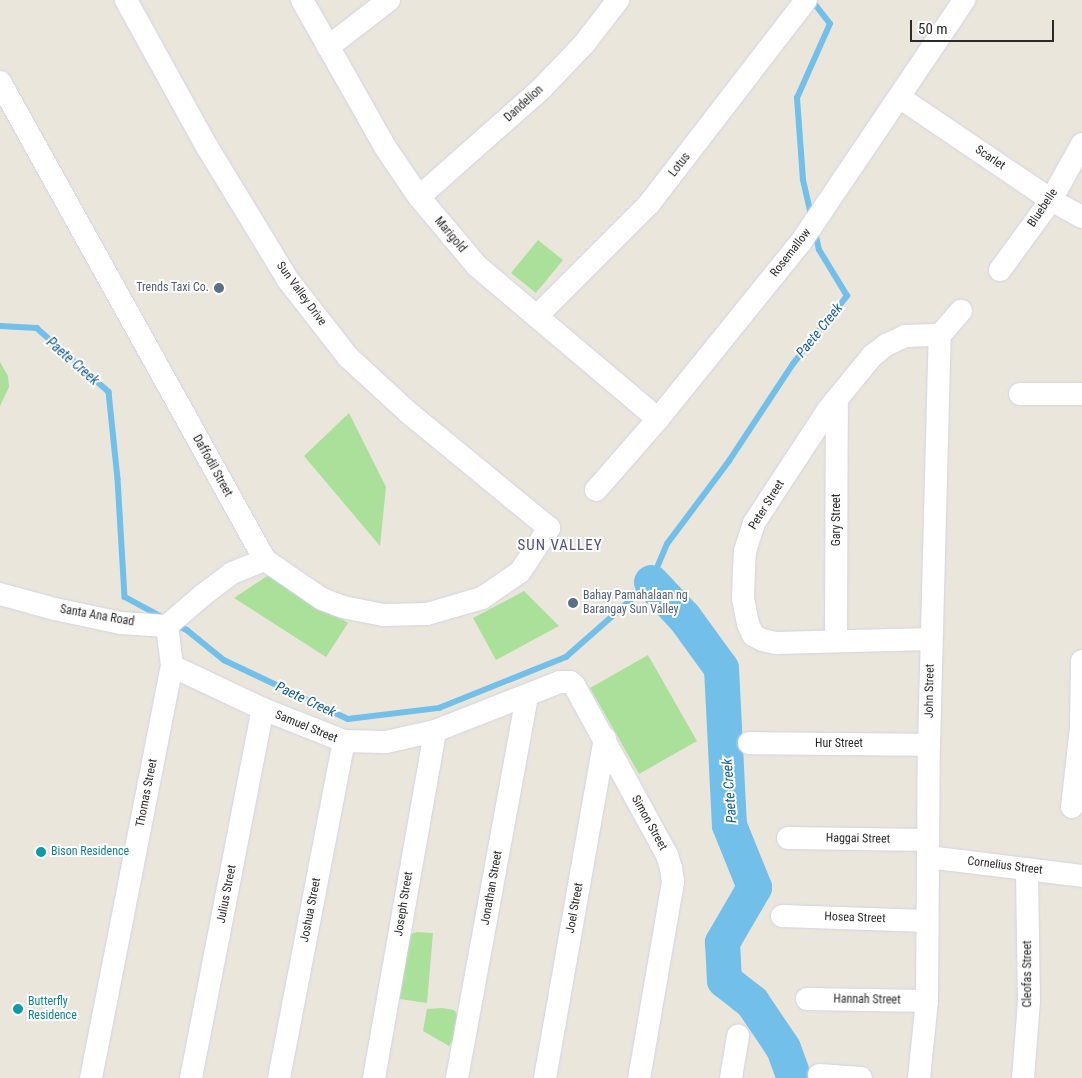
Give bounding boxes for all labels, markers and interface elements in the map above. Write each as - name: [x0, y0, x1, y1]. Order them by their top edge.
- scale bar: [912, 10, 1056, 42]
- text: 50 m: [918, 20, 948, 38]
- street label: Dandelion: [502, 83, 546, 125]
- street label: Scarlet: [972, 143, 1008, 173]
- street label: Lotus: [666, 150, 694, 180]
- street label: Bluebelle: [1025, 186, 1061, 230]
- street label: Marigold: [431, 214, 469, 256]
- street label: Rosemallow: [768, 226, 814, 280]
- street label: Sun Valley Drive: [273, 259, 329, 329]
- place label: Trends Taxi Co.: [136, 281, 209, 295]
- marker: Trends Taxi Co.: [213, 282, 225, 294]
- water label: Paete Creek: [792, 300, 846, 360]
- water label: Paete Creek: [43, 334, 103, 388]
- street label: Daffodil Street: [189, 433, 235, 499]
- street label: Peter Street: [746, 477, 788, 533]
- street label: Gary Street: [830, 494, 844, 546]
- district label: SUN VALLEY: [516, 537, 604, 555]
- place label: Bahay Pamahalaan ng Barangay Sun Valley: [583, 589, 688, 617]
- marker: Bahay Pamahalaan ng Barangay Sun Valley: [567, 597, 579, 609]
- street label: Santa Ana Road: [59, 602, 135, 630]
- street label: John Street: [922, 664, 938, 718]
- water label: Paete Creek: [273, 678, 339, 720]
- street label: Samuel Street: [273, 708, 339, 746]
- street label: Hur Street: [815, 737, 863, 751]
- street label: Thomas Street: [133, 758, 161, 828]
- water label: Paete Creek: [718, 758, 740, 824]
- street label: Simon Street: [628, 793, 670, 853]
- street label: Haggai Street: [826, 831, 890, 847]
- place label: Bison Residence: [51, 845, 129, 859]
- marker: Bison Residence: [35, 846, 47, 858]
- street label: Jonathan Street: [478, 850, 506, 926]
- street label: Cornelius Street: [967, 854, 1043, 878]
- street label: Julius Street: [214, 864, 240, 924]
- street label: Joseph Street: [392, 871, 416, 937]
- street label: Joshua Street: [298, 876, 324, 944]
- street label: Joel Street: [563, 882, 587, 934]
- street label: Hosea Street: [824, 910, 886, 926]
- street label: Cleofas Street: [1021, 940, 1035, 1008]
- street label: Hannah Street: [833, 992, 901, 1008]
- place label: Butterfly Residence: [28, 995, 77, 1023]
- marker: Butterfly Residence: [12, 1003, 24, 1015]

